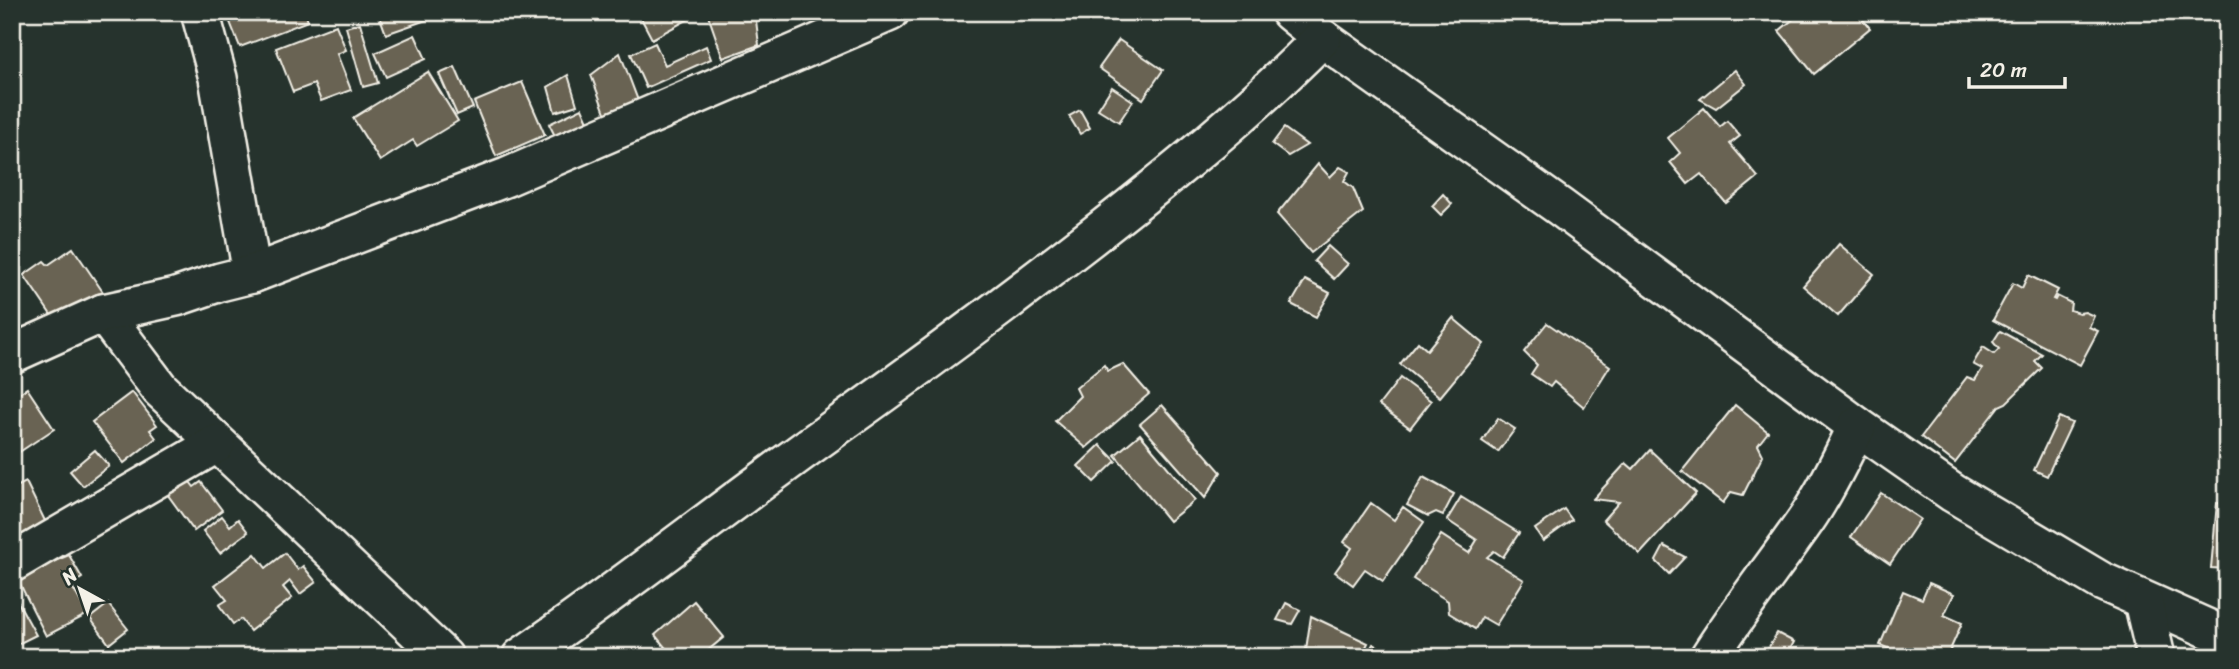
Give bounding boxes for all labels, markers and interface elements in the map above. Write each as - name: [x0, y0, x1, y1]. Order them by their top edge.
- scale bar: [1969, 46, 2066, 90]
- text: 20 m: [1980, 51, 2027, 89]
- north arrow: [46, 554, 116, 624]
- text: N: [53, 559, 86, 594]

